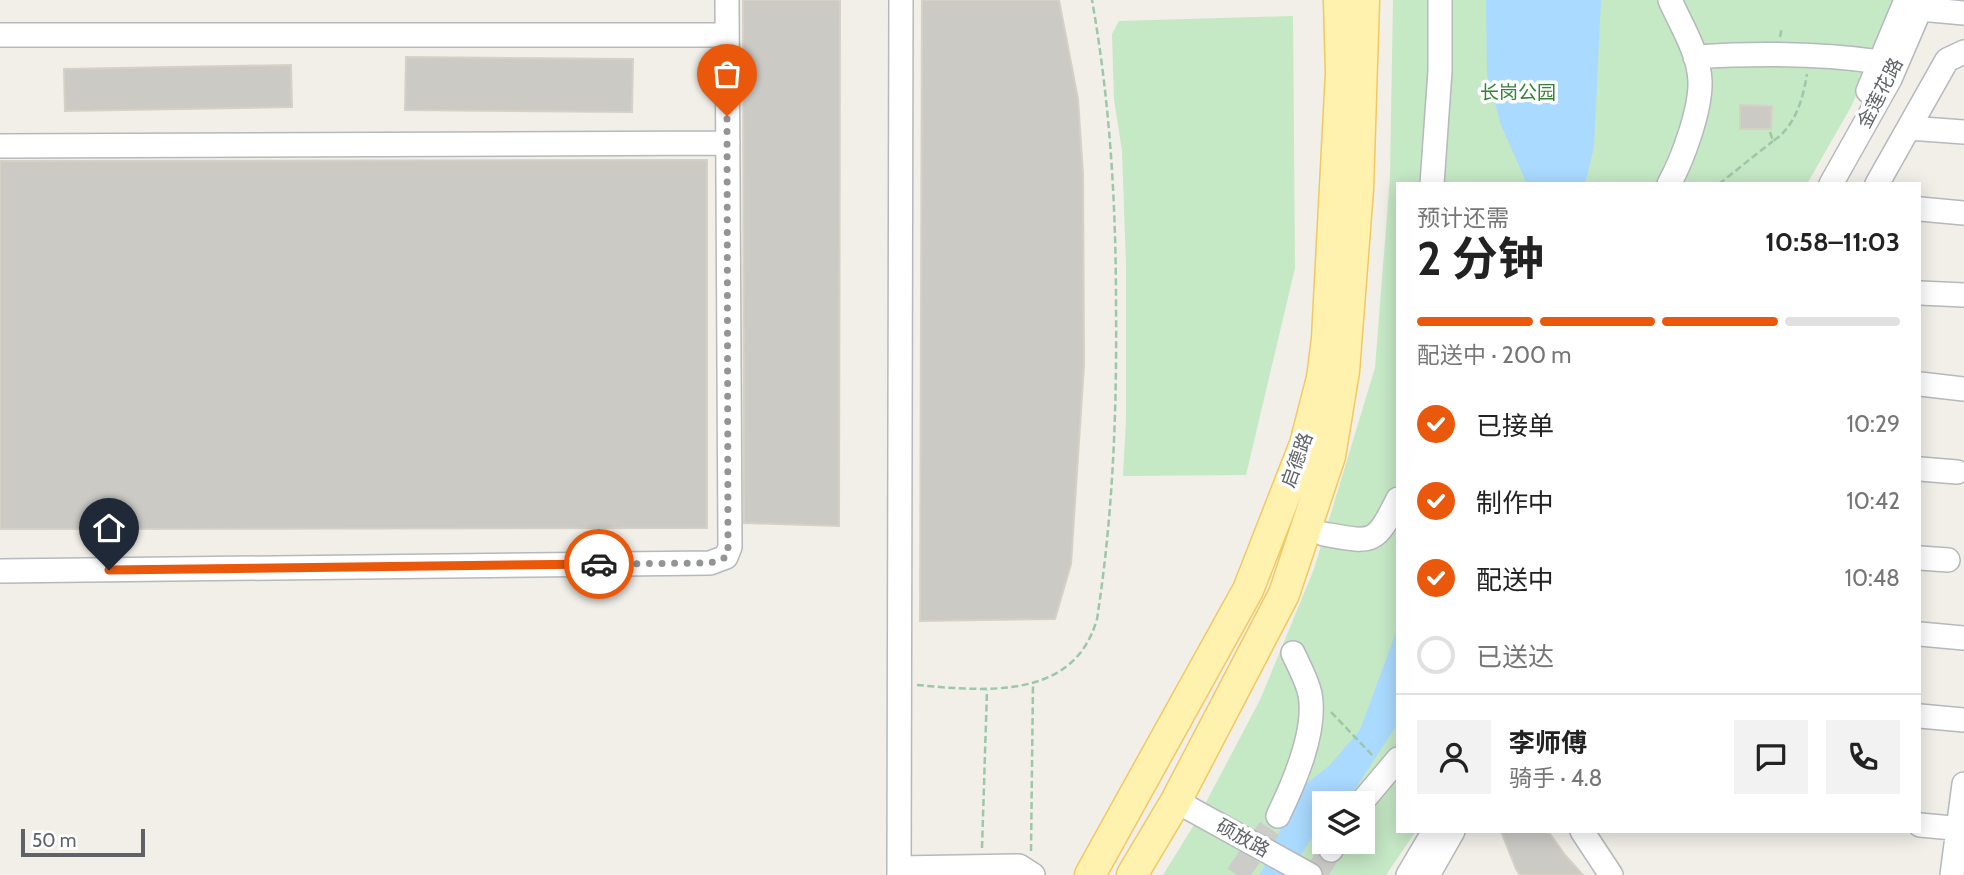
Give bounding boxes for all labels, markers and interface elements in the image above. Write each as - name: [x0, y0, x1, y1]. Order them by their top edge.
- pin: [697, 44, 757, 116]
- street label: 金莲花路: [1852, 54, 1908, 132]
- icon: bag: [708, 55, 746, 93]
- park label: 长岗公园: [1480, 81, 1556, 104]
- text: 预计还需: [1417, 204, 1509, 232]
- text: 10:58–11:03: [1765, 226, 1900, 258]
- text: 2 分钟: [1417, 231, 1544, 287]
- text: 配送中 · 200 m: [1417, 341, 1571, 369]
- icon: check: [1417, 405, 1455, 443]
- text: 已接单: [1476, 410, 1554, 442]
- text: 10:29: [1847, 410, 1900, 438]
- street label: 启德路: [1276, 429, 1318, 491]
- icon: check: [1417, 482, 1455, 520]
- text: 制作中: [1476, 487, 1554, 519]
- text: 10:42: [1846, 487, 1900, 515]
- pin: [79, 498, 139, 570]
- icon: home: [90, 509, 128, 547]
- courier: [564, 529, 634, 599]
- icon: car: [580, 545, 618, 583]
- icon: check: [1417, 559, 1455, 597]
- text: 配送中: [1476, 564, 1554, 596]
- text: 10:48: [1844, 564, 1900, 592]
- text: 已送达: [1476, 641, 1554, 673]
- button: person: [1417, 720, 1491, 794]
- button: chat: [1734, 720, 1808, 794]
- button: phone: [1826, 720, 1900, 794]
- text: 李师傅: [1509, 727, 1587, 759]
- text: 骑手 · 4.8: [1509, 764, 1603, 792]
- map controls: [1312, 791, 1375, 854]
- button: layers: [1312, 791, 1375, 854]
- street label: 硕放路: [1212, 814, 1274, 862]
- scale bar: [21, 826, 145, 858]
- text: 50 m: [32, 829, 76, 852]

